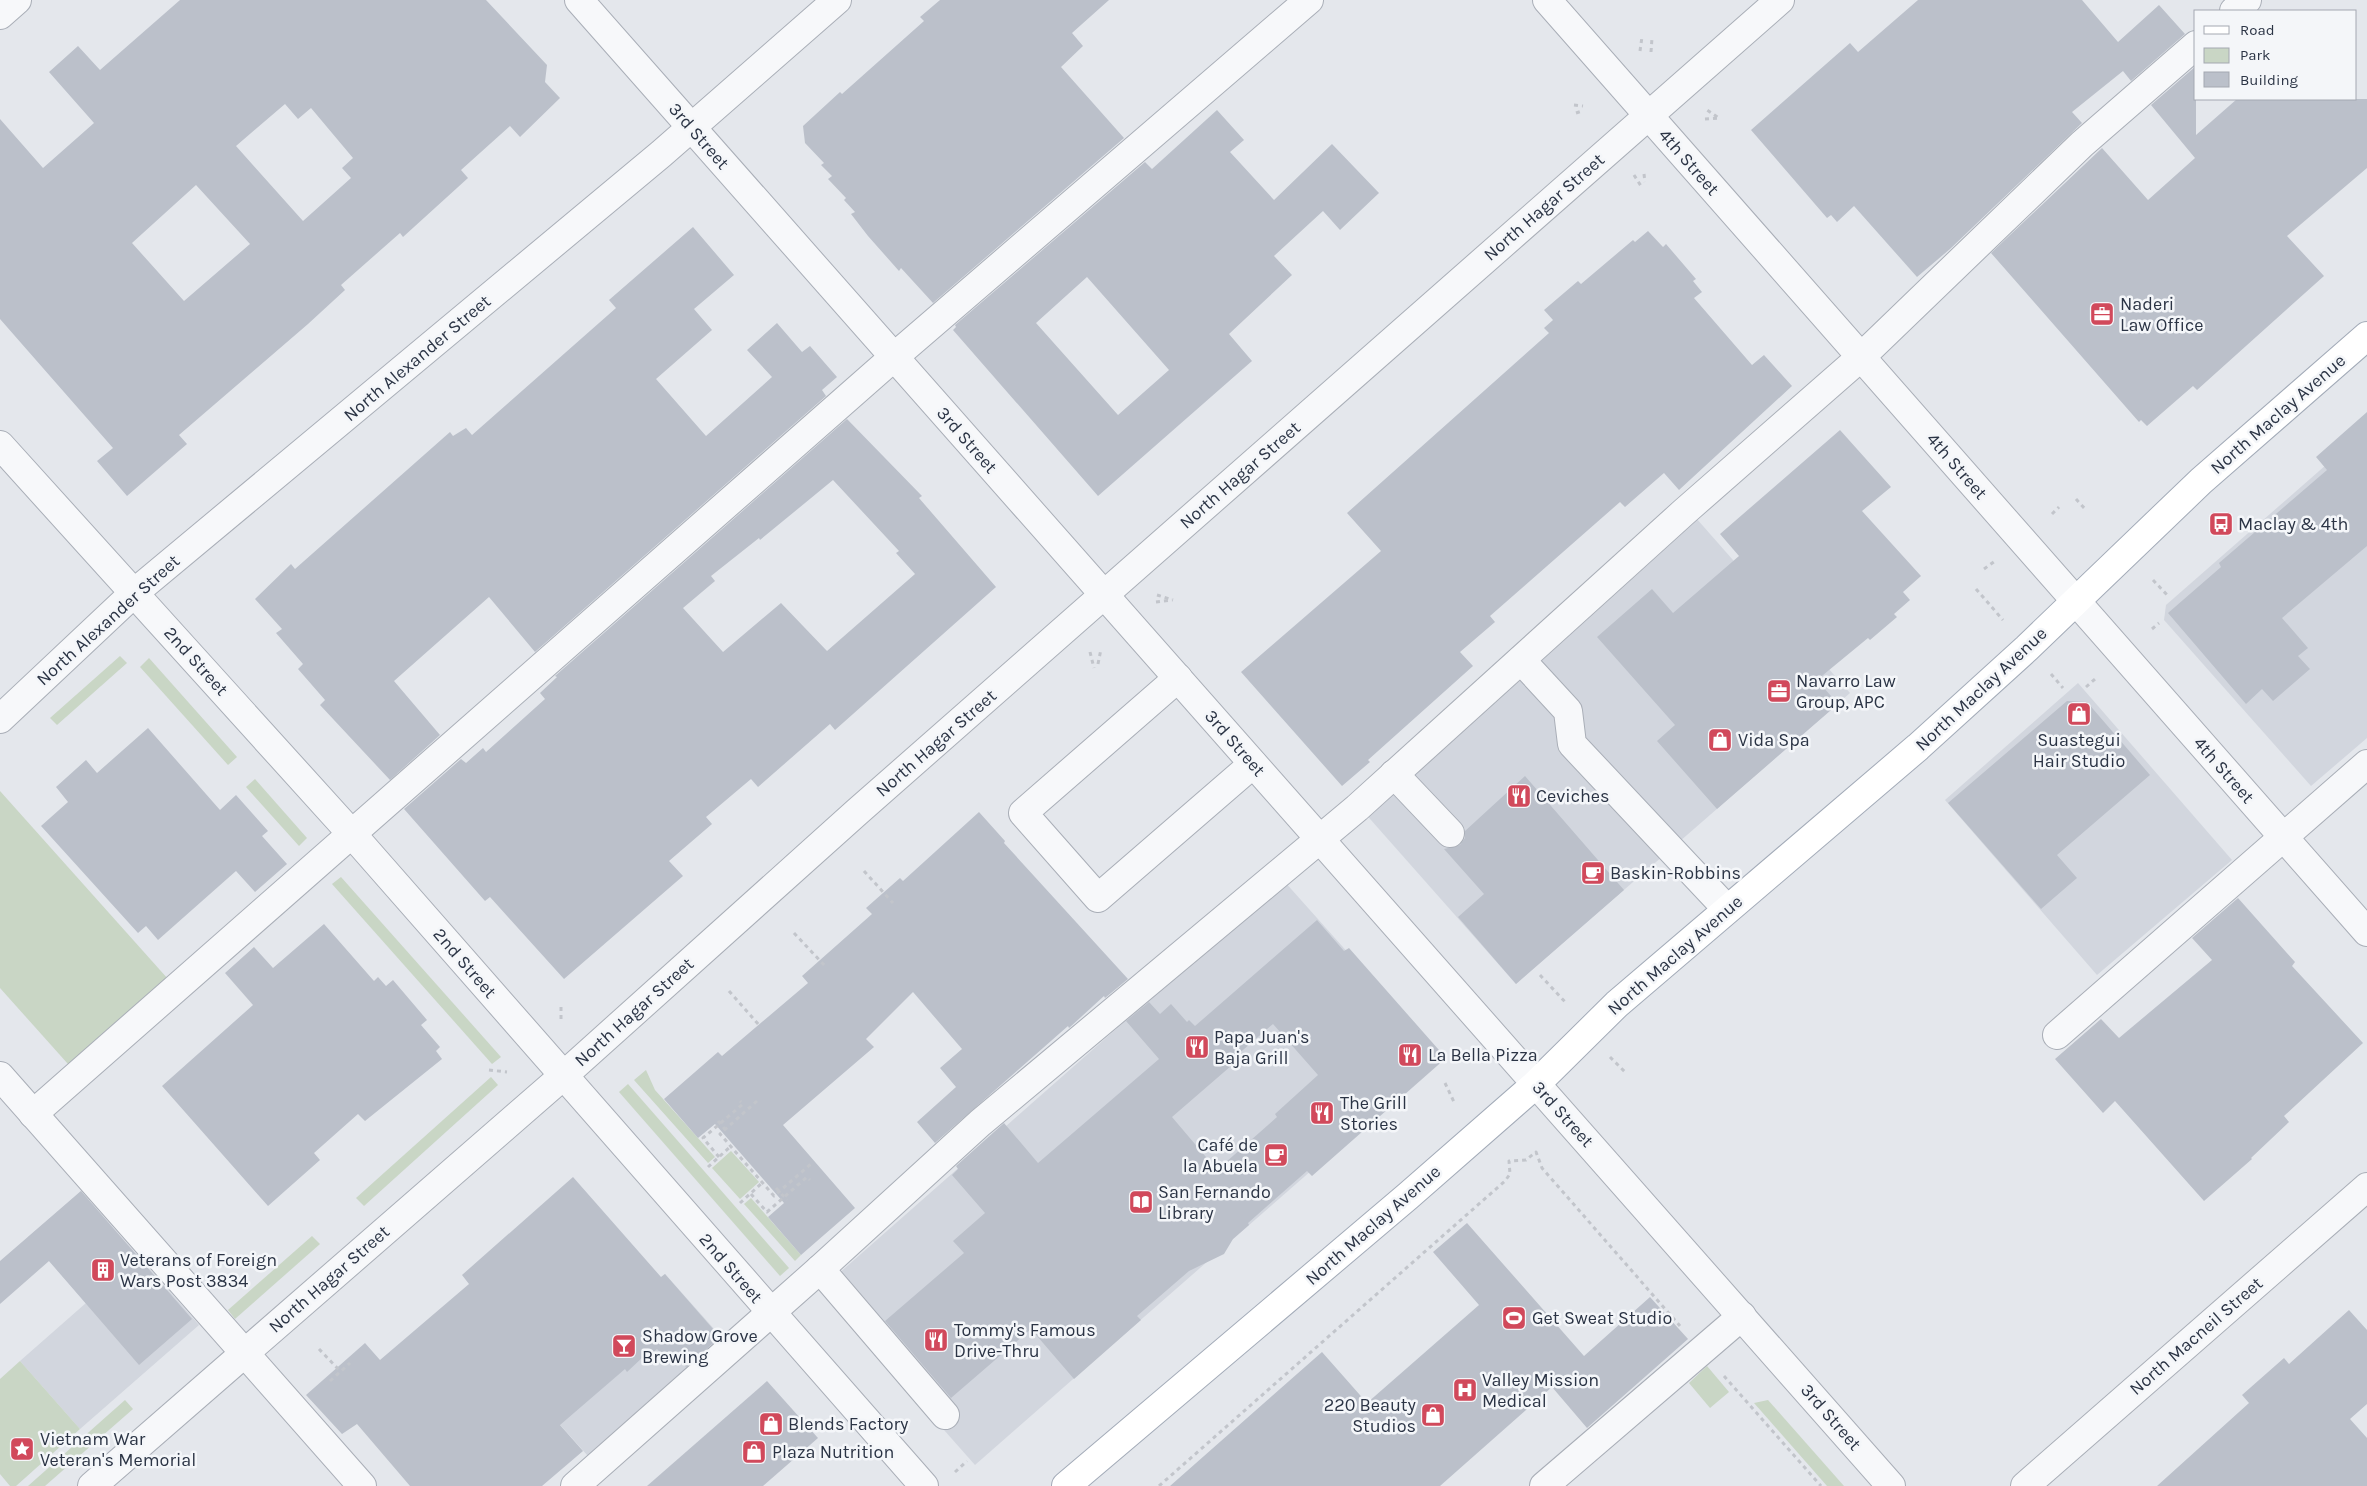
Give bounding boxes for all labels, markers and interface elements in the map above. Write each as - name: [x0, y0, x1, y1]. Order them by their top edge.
- legend: [2194, 10, 2357, 100]
- text: Road: [2240, 21, 2275, 39]
- text: Park: [2240, 46, 2270, 64]
- text: Building: [2240, 71, 2298, 89]
- street label: 3rd Street: [664, 98, 734, 174]
- street label: 4th Street: [1654, 124, 1724, 200]
- street label: North Hagar Street: [1479, 148, 1609, 265]
- street label: North Alexander Street: [339, 290, 495, 426]
- place label: Naderi Law Office: [2120, 293, 2204, 336]
- office icon: Naderi Law Office: [2089, 301, 2115, 327]
- street label: North Maclay Avenue: [2206, 349, 2350, 479]
- street label: 3rd Street: [932, 402, 1002, 478]
- street label: North Hagar Street: [1175, 416, 1305, 533]
- street label: 4th Street: [1922, 428, 1992, 504]
- bus stop icon: Maclay & 4th: [2208, 511, 2234, 537]
- place label: Maclay & 4th: [2238, 513, 2348, 535]
- street label: North Alexander Street: [32, 550, 184, 690]
- street label: 2nd Street: [159, 622, 233, 700]
- street label: North Maclay Avenue: [1911, 622, 2051, 756]
- place label: Navarro Law Group, APC: [1796, 670, 1896, 713]
- office icon: Navarro Law Group, APC: [1766, 678, 1792, 704]
- street label: North Hagar Street: [871, 684, 1001, 801]
- shop icon: Suastegui Hair Studio: [2066, 701, 2092, 727]
- street label: 3rd Street: [1200, 705, 1270, 781]
- shop icon: Vida Spa: [1707, 727, 1733, 753]
- place label: Vida Spa: [1738, 729, 1810, 751]
- place label: Suastegui Hair Studio: [2033, 729, 2125, 772]
- street label: 4th Street: [2189, 732, 2259, 808]
- restaurant icon: Ceviches: [1506, 783, 1532, 809]
- place label: Ceviches: [1536, 785, 1610, 807]
- cafe icon: Baskin-Robbins: [1580, 860, 1606, 886]
- place label: Baskin-Robbins: [1610, 862, 1741, 884]
- street label: North Maclay Avenue: [1603, 890, 1747, 1020]
- street label: 2nd Street: [429, 923, 502, 1003]
- street label: North Hagar Street: [570, 953, 698, 1071]
- place label: Papa Juan's Baja Grill: [1214, 1026, 1309, 1069]
- restaurant icon: Papa Juan's Baja Grill: [1184, 1034, 1210, 1060]
- restaurant icon: La Bella Pizza: [1397, 1042, 1423, 1068]
- place label: La Bella Pizza: [1428, 1044, 1538, 1066]
- street label: 3rd Street: [1528, 1076, 1599, 1152]
- place label: The Grill Stories: [1340, 1092, 1407, 1135]
- restaurant icon: The Grill Stories: [1309, 1100, 1335, 1126]
- place label: Café de la Abuela: [1183, 1134, 1258, 1177]
- cafe icon: Café de la Abuela: [1263, 1142, 1289, 1168]
- street label: North Maclay Avenue: [1301, 1160, 1445, 1290]
- place label: San Fernando Library: [1158, 1181, 1271, 1224]
- library icon: San Fernando Library: [1128, 1189, 1154, 1215]
- street label: North Hagar Street: [264, 1220, 394, 1337]
- street label: 2nd Street: [695, 1228, 768, 1308]
- place label: Veterans of Foreign Wars Post 3834: [120, 1249, 277, 1292]
- building icon: Veterans of Foreign Wars Post 3834: [90, 1257, 116, 1283]
- street label: North Macneil Street: [2125, 1272, 2267, 1400]
- sports icon: Get Sweat Studio: [1501, 1305, 1527, 1331]
- place label: Get Sweat Studio: [1532, 1307, 1672, 1329]
- place label: Tommy's Famous Drive-Thru: [954, 1319, 1096, 1362]
- place label: Shadow Grove Brewing: [642, 1325, 758, 1368]
- restaurant icon: Tommy's Famous Drive-Thru: [923, 1327, 949, 1353]
- bar icon: Shadow Grove Brewing: [611, 1333, 637, 1359]
- place label: Valley Mission Medical: [1482, 1369, 1599, 1412]
- hospital icon: Valley Mission Medical: [1452, 1377, 1478, 1403]
- street label: 3rd Street: [1796, 1379, 1866, 1455]
- place label: 220 Beauty Studios: [1324, 1394, 1417, 1437]
- shop icon: 220 Beauty Studios: [1420, 1402, 1446, 1428]
- shop icon: Blends Factory: [758, 1411, 784, 1437]
- place label: Blends Factory: [788, 1413, 909, 1435]
- place label: Vietnam War Veteran's Memorial: [40, 1428, 196, 1471]
- place icon: Vietnam War Veteran's Memorial: [9, 1436, 35, 1462]
- shop icon: Plaza Nutrition: [741, 1439, 767, 1465]
- place label: Plaza Nutrition: [772, 1441, 894, 1463]

